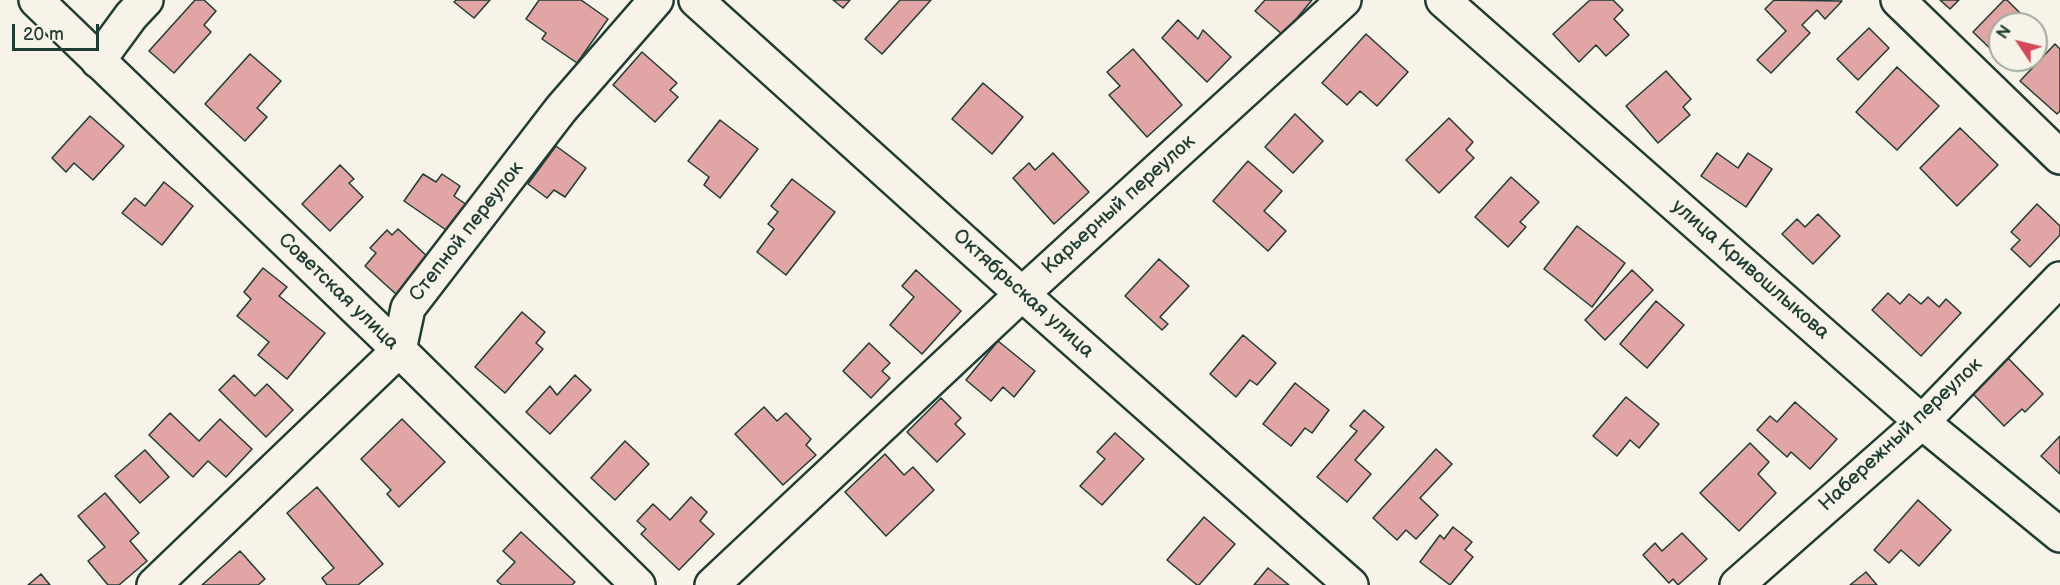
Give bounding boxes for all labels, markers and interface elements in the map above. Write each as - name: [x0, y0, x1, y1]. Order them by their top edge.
- scale bar: [15, 12, 102, 50]
- north arrow: [1988, 12, 2048, 72]
- text: N: [1993, 22, 2016, 43]
- text: 20 m: [23, 24, 64, 45]
- street label: Карьерный переулок: [1038, 130, 1200, 280]
- street label: Степной переулок: [405, 157, 529, 307]
- street label: улица Кривошлыкова: [1666, 195, 1834, 345]
- street label: Октябрьская улица: [948, 224, 1098, 364]
- street label: Советская улица: [273, 228, 403, 356]
- street label: Набережный переулок: [1814, 353, 1988, 517]

